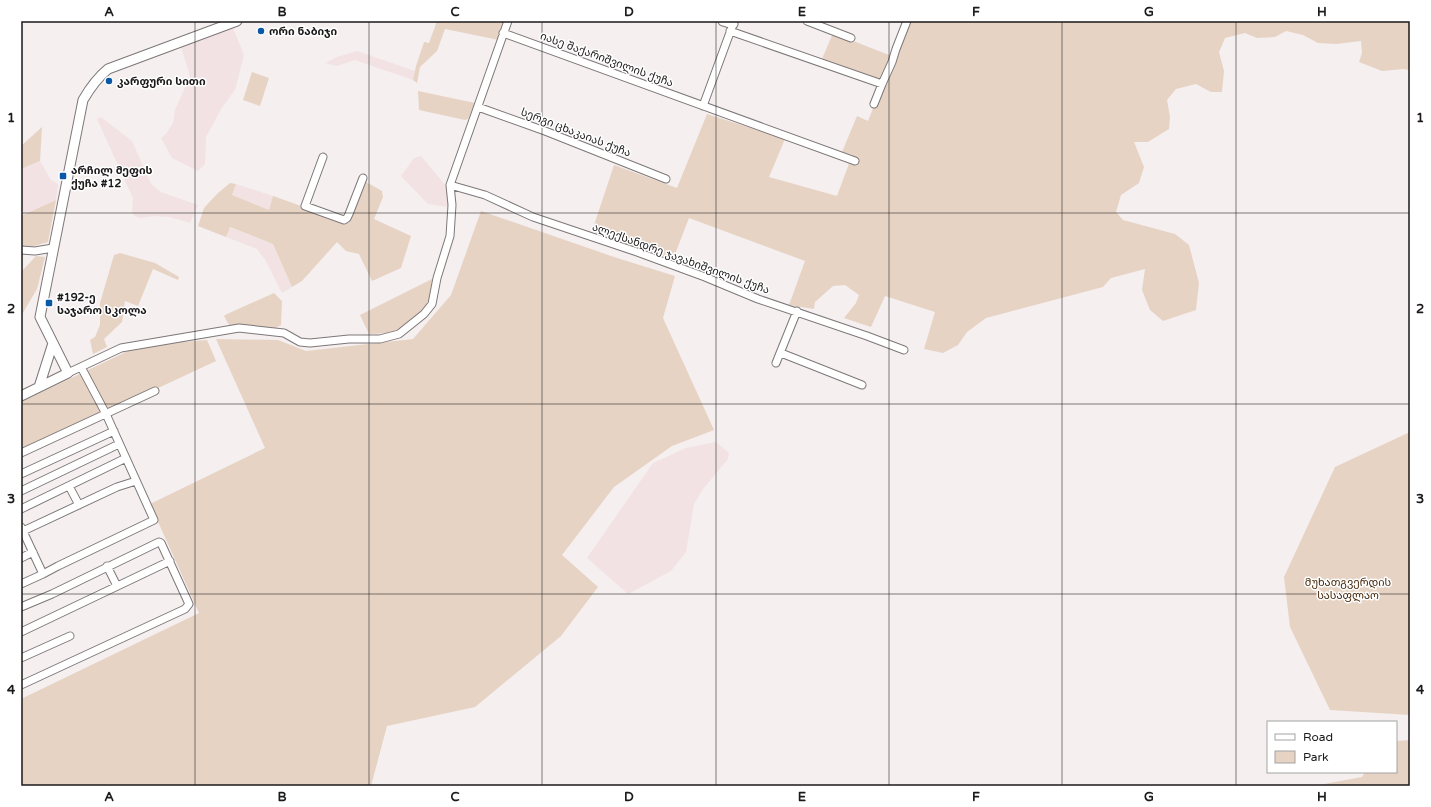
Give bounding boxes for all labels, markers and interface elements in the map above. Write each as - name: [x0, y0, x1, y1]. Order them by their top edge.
- text: A: [104, 4, 114, 20]
- text: B: [277, 4, 287, 20]
- text: C: [450, 4, 460, 20]
- text: D: [624, 4, 634, 20]
- text: E: [798, 4, 806, 20]
- text: F: [972, 4, 980, 20]
- text: G: [1144, 4, 1154, 20]
- text: H: [1317, 4, 1327, 20]
- place label: ორი ნაბიჯი: [269, 25, 338, 38]
- marker: ორი ნაბიჯი: [256, 26, 266, 36]
- street label: იასე შაქარიშვილის ქუჩა: [538, 29, 675, 90]
- place label: კარფური სითი: [117, 75, 206, 88]
- marker: კარფური სითი: [104, 76, 114, 86]
- street label: სერგი ცხაკაიას ქუჩა: [519, 105, 633, 159]
- text: 1: [7, 110, 15, 126]
- text: 1: [1416, 110, 1424, 126]
- place label: არჩილ მეფის ქუჩა #12: [71, 164, 153, 190]
- marker: არჩილ მეფის ქუჩა #12: [58, 171, 68, 181]
- street label: ალექსანდრე ჯავახიშვილის ქუჩა: [590, 220, 771, 297]
- place label: #192-ე საჯარო სკოლა: [57, 291, 147, 317]
- marker: #192-ე საჯარო სკოლა: [44, 298, 54, 308]
- text: 2: [7, 301, 15, 317]
- text: 2: [1416, 301, 1424, 317]
- text: 3: [7, 491, 15, 507]
- text: 3: [1416, 491, 1424, 507]
- park label: მუხათგვერდის სასაფლაო: [1305, 576, 1392, 602]
- text: 4: [7, 682, 16, 698]
- text: 4: [1416, 682, 1425, 698]
- legend: [1267, 721, 1397, 773]
- text: Road: [1303, 730, 1333, 744]
- text: Park: [1303, 750, 1329, 764]
- text: A: [104, 789, 114, 805]
- text: B: [277, 789, 287, 805]
- text: C: [450, 789, 460, 805]
- text: D: [624, 789, 634, 805]
- text: E: [798, 789, 806, 805]
- text: F: [972, 789, 980, 805]
- text: G: [1144, 789, 1154, 805]
- text: H: [1317, 789, 1327, 805]

